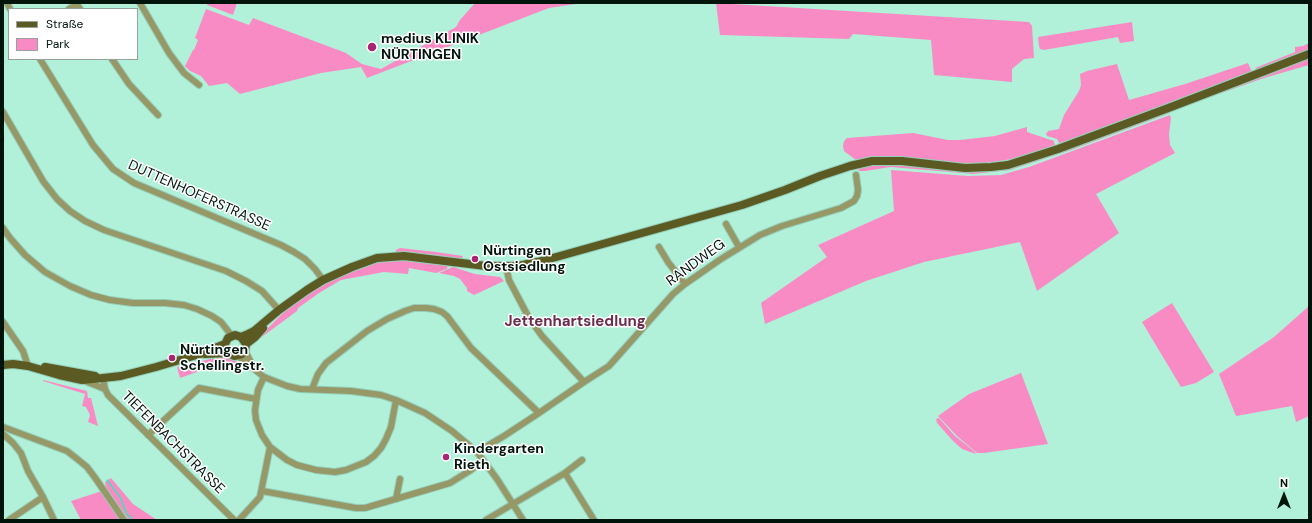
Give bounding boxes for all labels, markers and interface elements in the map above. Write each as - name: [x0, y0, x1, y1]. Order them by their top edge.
- legend: [8, 8, 138, 60]
- text: Straße: [46, 16, 83, 32]
- place label: medius KLINIK NÜRTINGEN: [381, 31, 479, 64]
- text: Park: [46, 36, 70, 52]
- marker: medius KLINIK NÜRTINGEN: [366, 41, 378, 53]
- street label: DUTTENHOFERSTRASSE: [125, 157, 273, 235]
- street label: RANDWEG: [663, 236, 729, 290]
- place label: Nürtingen Ostsiedlung: [483, 243, 566, 276]
- marker: Nürtingen Ostsiedlung: [470, 254, 480, 264]
- district label: Jettenhartsiedlung: [504, 313, 646, 331]
- place label: Nürtingen Schellingstr.: [180, 342, 264, 374]
- marker: Nürtingen Schellingstr.: [167, 353, 177, 363]
- street label: TIEFENBACHSTRASSE: [118, 388, 228, 498]
- place label: Kindergarten Rieth: [454, 441, 544, 474]
- marker: Kindergarten Rieth: [441, 452, 451, 462]
- north arrow: [1264, 475, 1304, 515]
- text: N: [1280, 476, 1288, 490]

